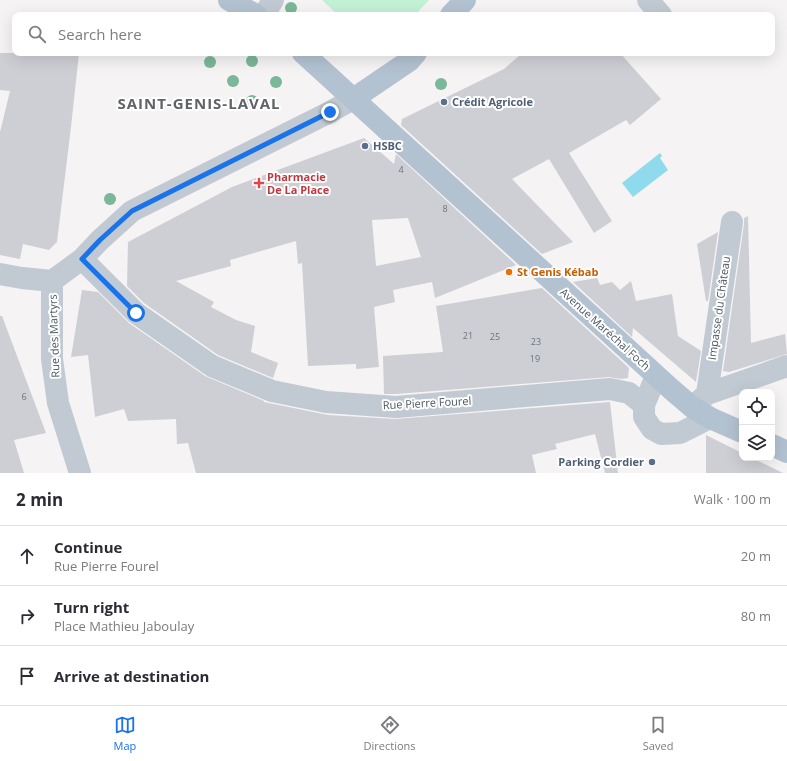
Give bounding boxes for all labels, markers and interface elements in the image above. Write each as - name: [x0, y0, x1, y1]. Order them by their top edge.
- search box: [12, 12, 775, 56]
- icon: search: [26, 23, 48, 45]
- text: Search here: [58, 24, 142, 44]
- district label: SAINT-GENIS-LAVAL: [117, 93, 281, 113]
- place label: Crédit Agricole: [452, 94, 533, 109]
- marker: Crédit Agricole: [439, 97, 449, 107]
- route end: [321, 103, 339, 121]
- place label: HSBC: [373, 138, 402, 153]
- marker: HSBC: [360, 141, 370, 151]
- house number: 4: [398, 163, 404, 176]
- place label: Pharmacie De La Place: [267, 169, 330, 197]
- marker: Pharmacie De La Place: [254, 178, 264, 188]
- house number: 8: [442, 202, 448, 215]
- street label: Impasse du Château: [704, 255, 733, 361]
- place label: St Genis Kébab: [517, 264, 598, 279]
- marker: St Genis Kébab: [504, 267, 514, 277]
- street label: Avenue Maréchal Foch: [557, 284, 653, 373]
- street label: Rue des Martyrs: [45, 294, 62, 378]
- route start: [127, 304, 145, 322]
- house number: 21: [463, 329, 473, 342]
- house number: 25: [490, 330, 500, 343]
- house number: 23: [531, 335, 541, 348]
- house number: 19: [530, 352, 540, 365]
- map controls: [739, 389, 775, 461]
- button: locate: [739, 389, 775, 425]
- house number: 6: [21, 390, 27, 403]
- street label: Rue Pierre Fourel: [382, 393, 472, 412]
- button: layers: [739, 425, 775, 461]
- place label: Parking Cordier: [558, 454, 644, 469]
- marker: Parking Cordier: [647, 457, 657, 467]
- text: 2 min: [16, 488, 63, 511]
- text: Walk · 100 m: [694, 490, 771, 508]
- text: Continue: [54, 537, 122, 557]
- icon: ahead: [16, 545, 38, 567]
- text: 20 m: [741, 547, 771, 565]
- text: Rue Pierre Fourel: [54, 557, 159, 575]
- text: Turn right: [54, 597, 129, 617]
- icon: right: [16, 605, 38, 627]
- text: 80 m: [741, 607, 771, 625]
- text: Place Mathieu Jaboulay: [54, 617, 194, 635]
- icon: arrive: [16, 665, 38, 687]
- text: Arrive at destination: [54, 666, 209, 686]
- tab: Map: [114, 714, 136, 753]
- tab: Directions: [364, 714, 416, 753]
- tab: Saved: [643, 714, 673, 753]

